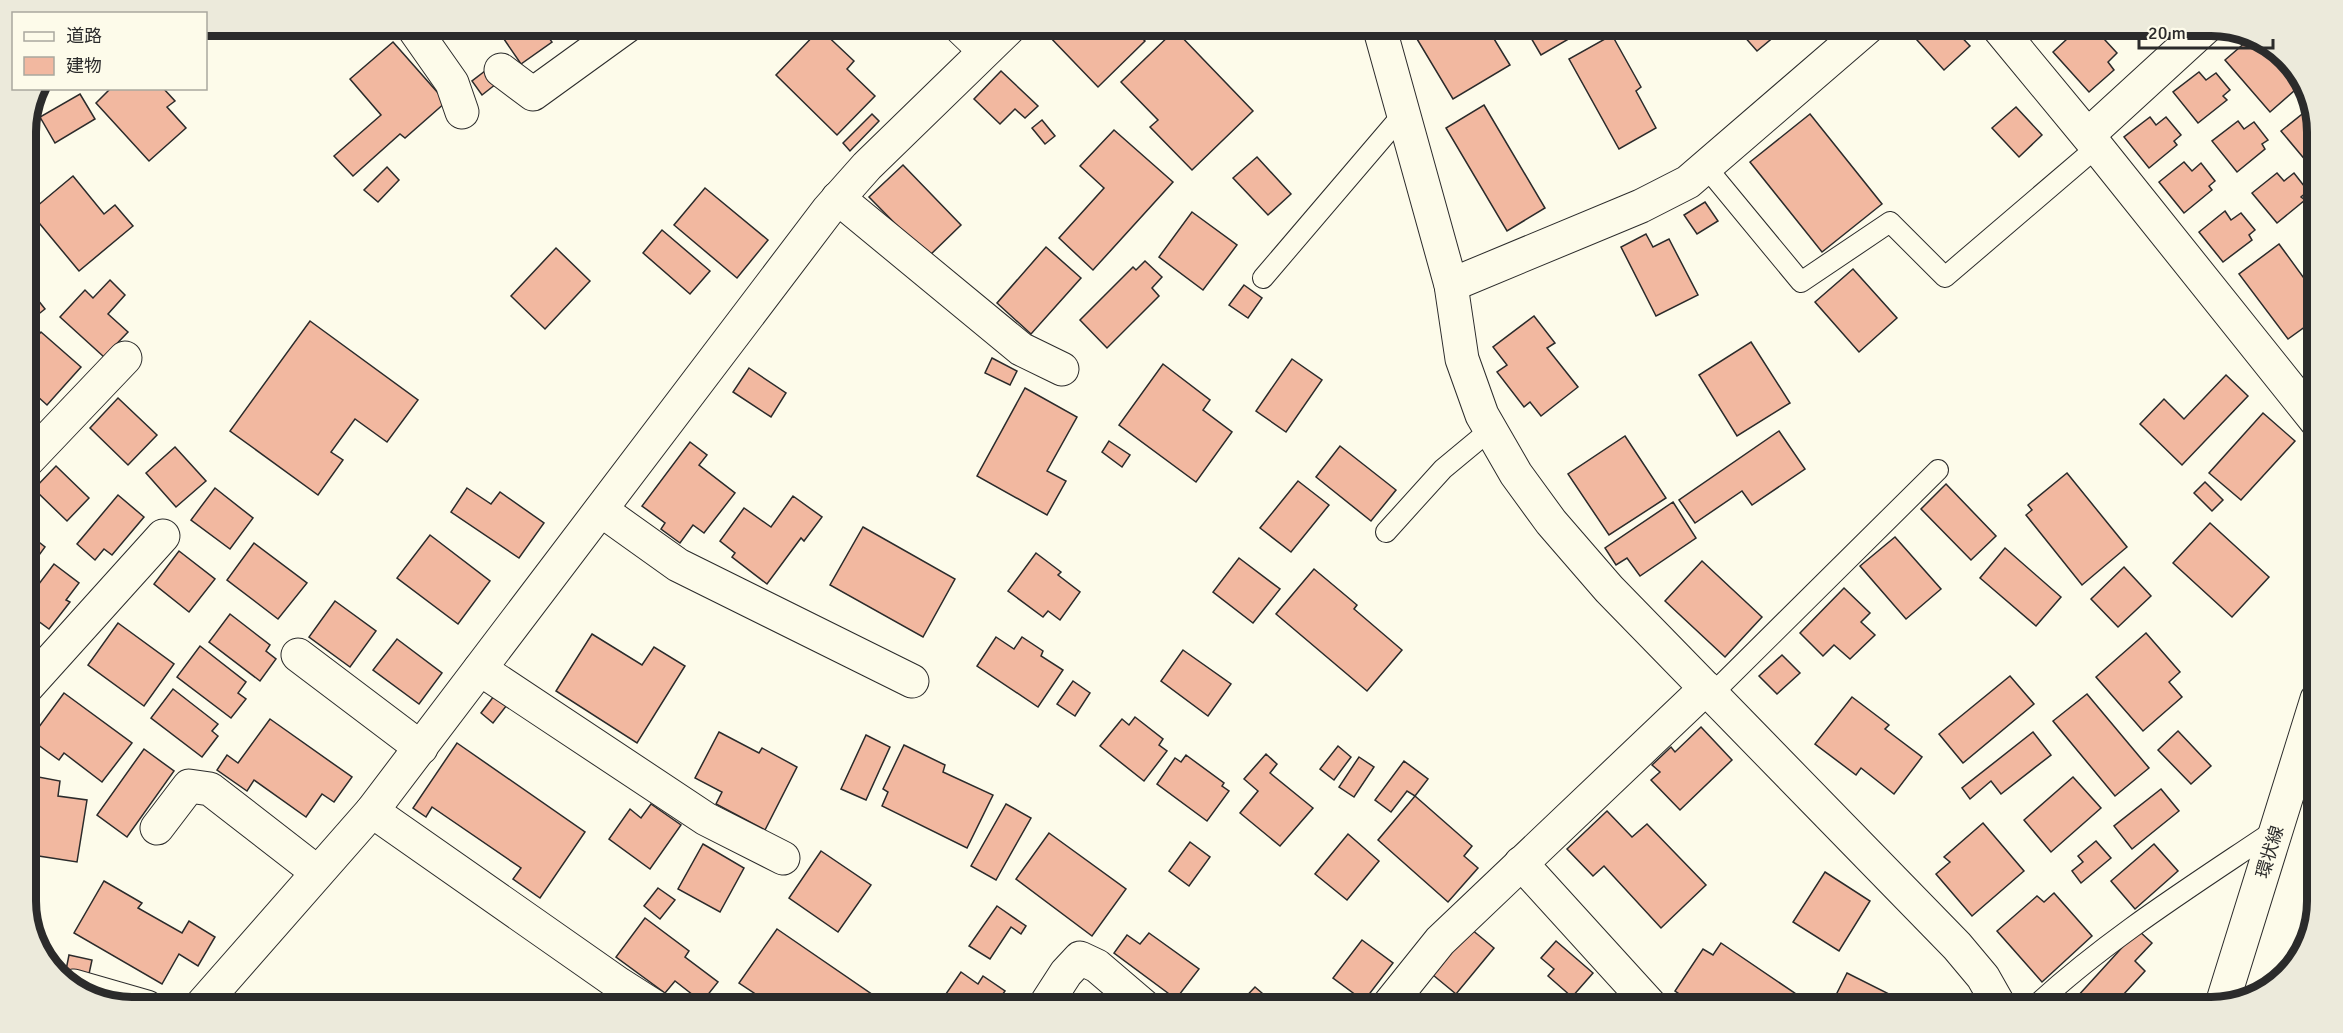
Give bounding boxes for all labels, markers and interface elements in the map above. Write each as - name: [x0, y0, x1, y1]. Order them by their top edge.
- legend: [12, 12, 207, 90]
- scale bar: [2139, 12, 2272, 50]
- text: 20 m: [2148, 22, 2186, 44]
- text: 道路: [66, 25, 102, 47]
- text: 建物: [66, 55, 102, 77]
- street label: 環状線: [2252, 823, 2288, 881]

